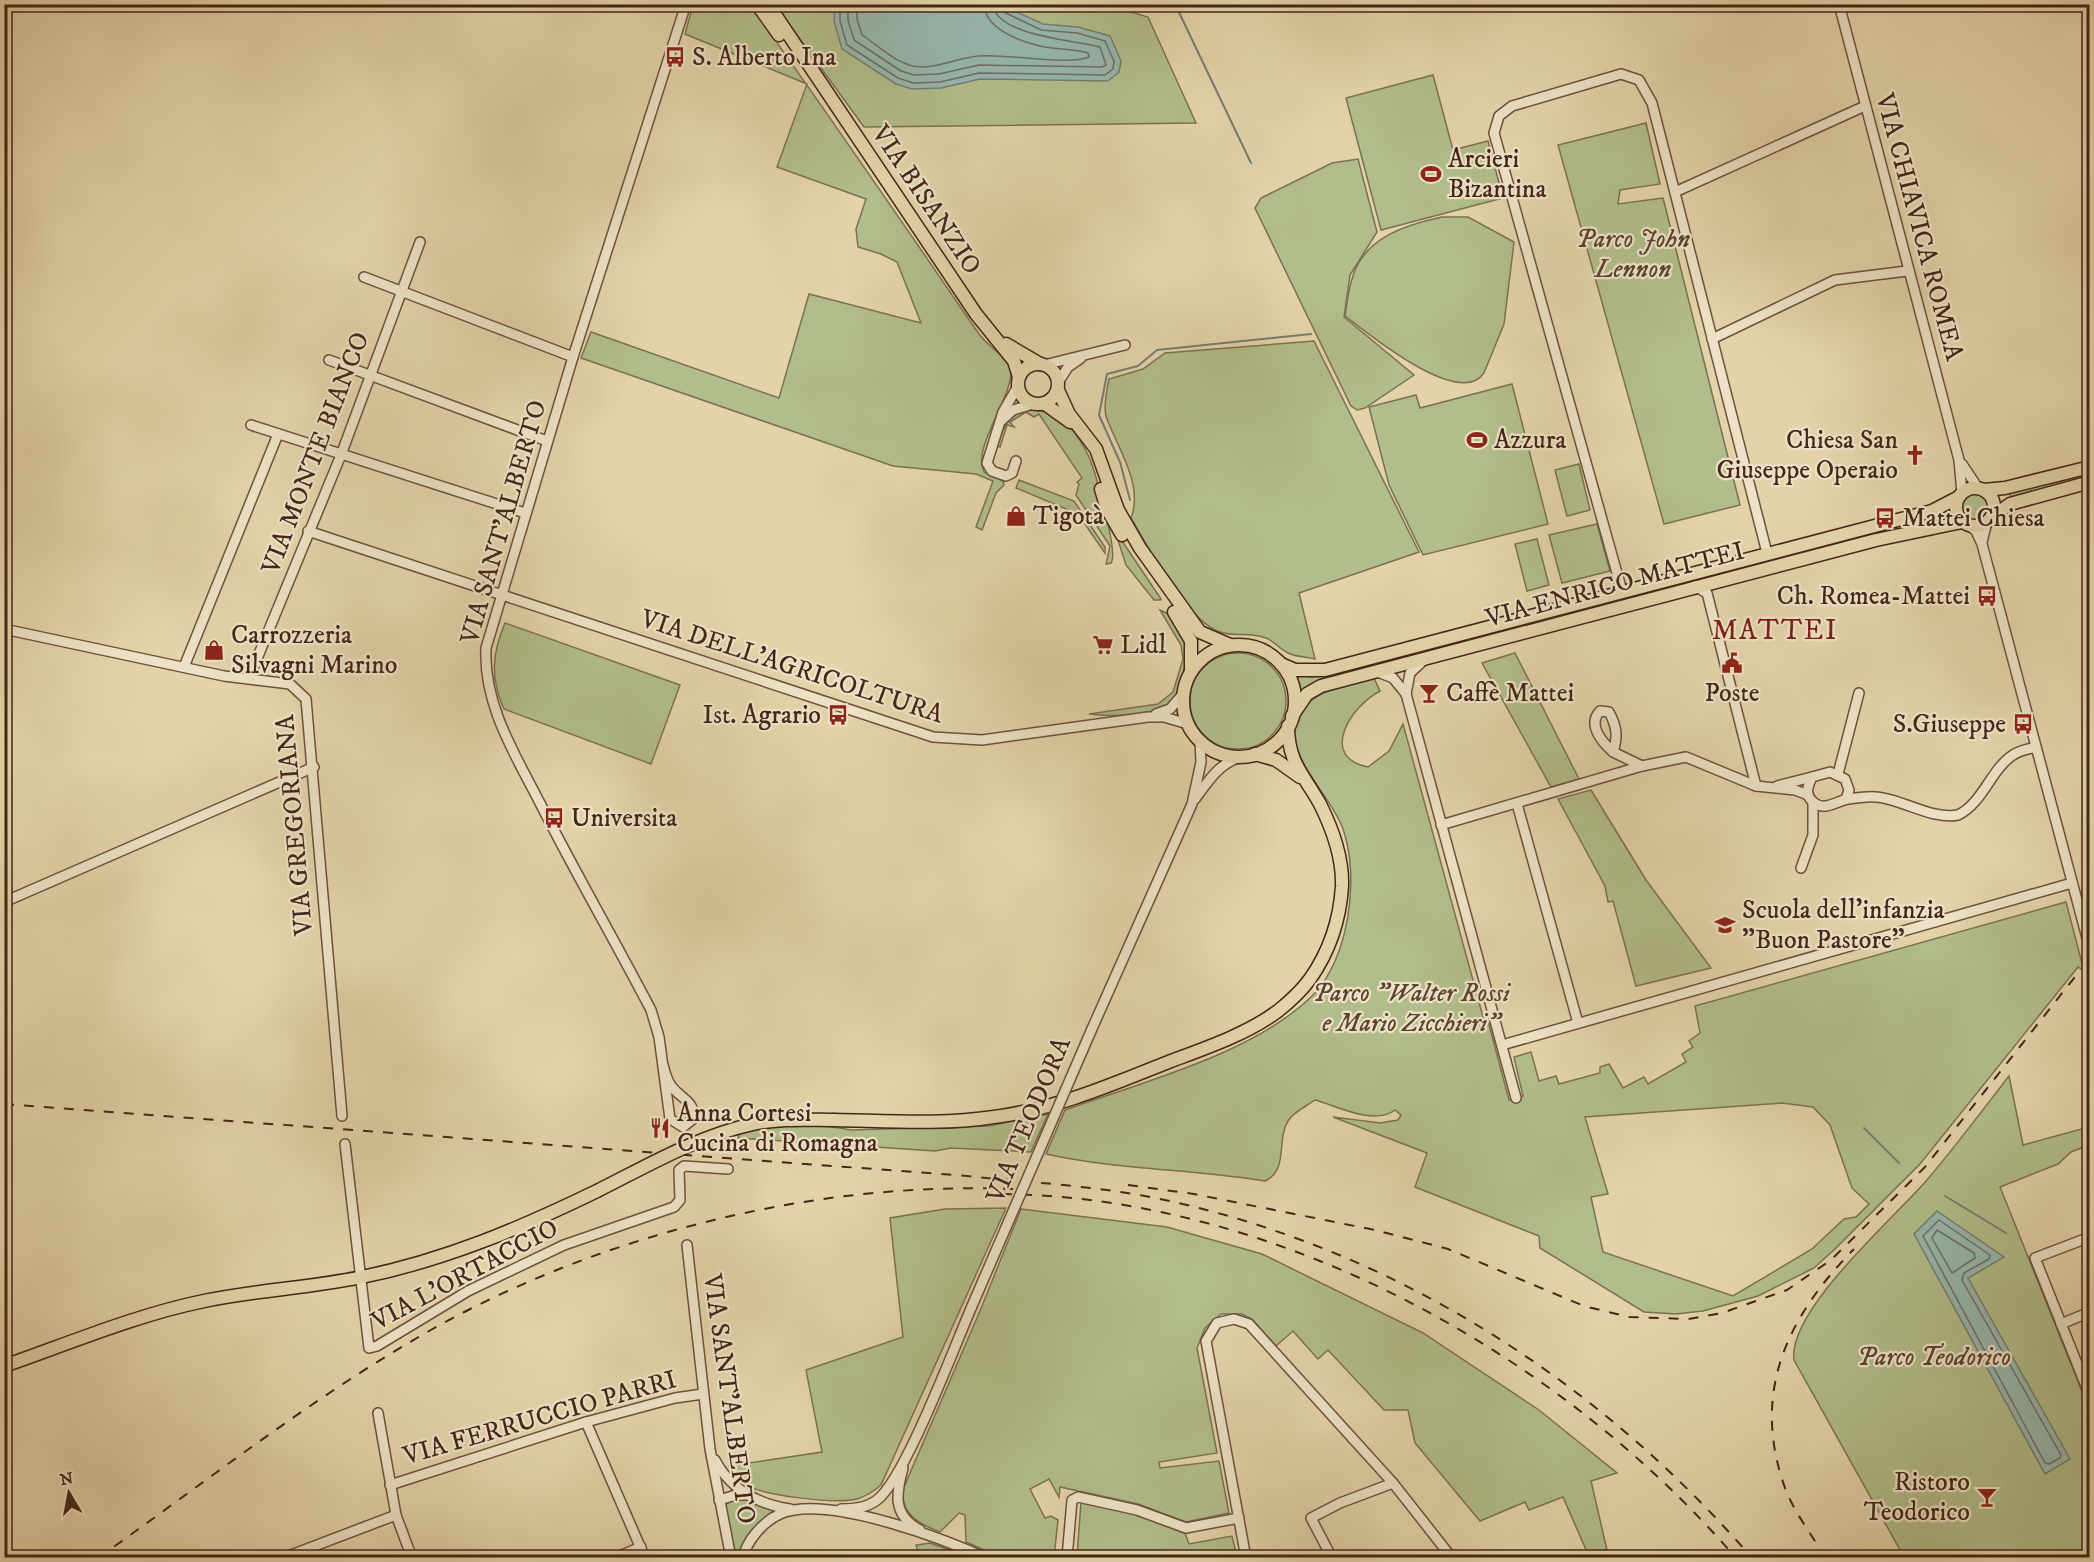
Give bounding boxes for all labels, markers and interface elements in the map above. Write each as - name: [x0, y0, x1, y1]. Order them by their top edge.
- place label: S. Alberto Ina: [692, 41, 836, 74]
- bus stop icon: S. Alberto Ina: [663, 45, 687, 69]
- street label: VIA CHIAVICA ROMEA: [1867, 89, 1971, 365]
- street label: VIA BISANZIO: [863, 118, 988, 281]
- place label: Arcieri Bizantina: [1448, 143, 1546, 206]
- sports icon: Arcieri Bizantina: [1419, 162, 1443, 186]
- park label: Parco John Lennon: [1576, 223, 1690, 286]
- street label: VIA MONTE BIANCO: [254, 327, 377, 580]
- street label: VIA SANT'ALBERTO: [453, 396, 555, 649]
- place label: Azzura: [1494, 424, 1566, 457]
- place label: Chiesa San Giuseppe Operaio: [1716, 424, 1898, 487]
- sports icon: Azzura: [1465, 428, 1489, 452]
- church icon: Chiesa San Giuseppe Operaio: [1903, 443, 1927, 467]
- place label: Tigotà: [1033, 500, 1104, 533]
- place label: Mattei Chiesa: [1902, 502, 2045, 535]
- shop icon: Tigotà: [1004, 504, 1028, 528]
- bus stop icon: Mattei Chiesa: [1873, 506, 1897, 530]
- street label: VIA ENRICO MATTEI: [1481, 535, 1748, 636]
- place label: Ch. Romea-Mattei: [1777, 580, 1970, 613]
- bus stop icon: Ch. Romea-Mattei: [1975, 584, 1999, 608]
- street label: VIA DELL'AGRICOLTURA: [636, 602, 948, 732]
- district label: MATTEI: [1712, 613, 1838, 648]
- place label: Carrozzeria Silvagni Marino: [231, 619, 397, 682]
- place label: Lidl: [1120, 629, 1166, 662]
- supermarket icon: Lidl: [1091, 633, 1115, 657]
- shop icon: Carrozzeria Silvagni Marino: [202, 638, 226, 662]
- public building icon: Poste: [1720, 651, 1744, 675]
- place label: Caffè Mattei: [1446, 677, 1574, 710]
- place label: Poste: [1704, 677, 1760, 710]
- bar icon: Caffè Mattei: [1417, 681, 1441, 705]
- place label: Ist. Agrario: [703, 699, 821, 732]
- bus stop icon: Ist. Agrario: [826, 703, 850, 727]
- place label: S.Giuseppe: [1893, 708, 2006, 741]
- bus stop icon: S.Giuseppe: [2011, 712, 2035, 736]
- street label: VIA GREGORIANA: [269, 713, 321, 938]
- place label: Universita: [571, 802, 677, 835]
- bus stop icon: Universita: [542, 806, 566, 830]
- place label: Scuola dell'infanzia "Buon Pastore": [1742, 894, 1945, 957]
- school or university icon: Scuola dell'infanzia "Buon Pastore": [1713, 913, 1737, 937]
- park label: Parco "Walter Rossi e Mario Zicchieri": [1312, 977, 1512, 1040]
- street label: VIA TEODORA: [979, 1032, 1079, 1209]
- place label: Anna Cortesi Cucina di Romagna: [677, 1097, 878, 1160]
- restaurant icon: Anna Cortesi Cucina di Romagna: [648, 1116, 672, 1140]
- street label: VIA L'ORTACCIO: [365, 1212, 564, 1339]
- street label: VIA SANT'ALBERTO: [695, 1271, 763, 1526]
- park label: Parco Teodorico: [1857, 1341, 2011, 1374]
- street label: VIA FERRUCCIO PARRI: [398, 1363, 681, 1473]
- north arrow: [39, 1463, 99, 1523]
- place label: Ristoro Teodorico: [1864, 1466, 1970, 1529]
- text: N: [58, 1468, 75, 1490]
- bar icon: Ristoro Teodorico: [1975, 1485, 1999, 1509]

